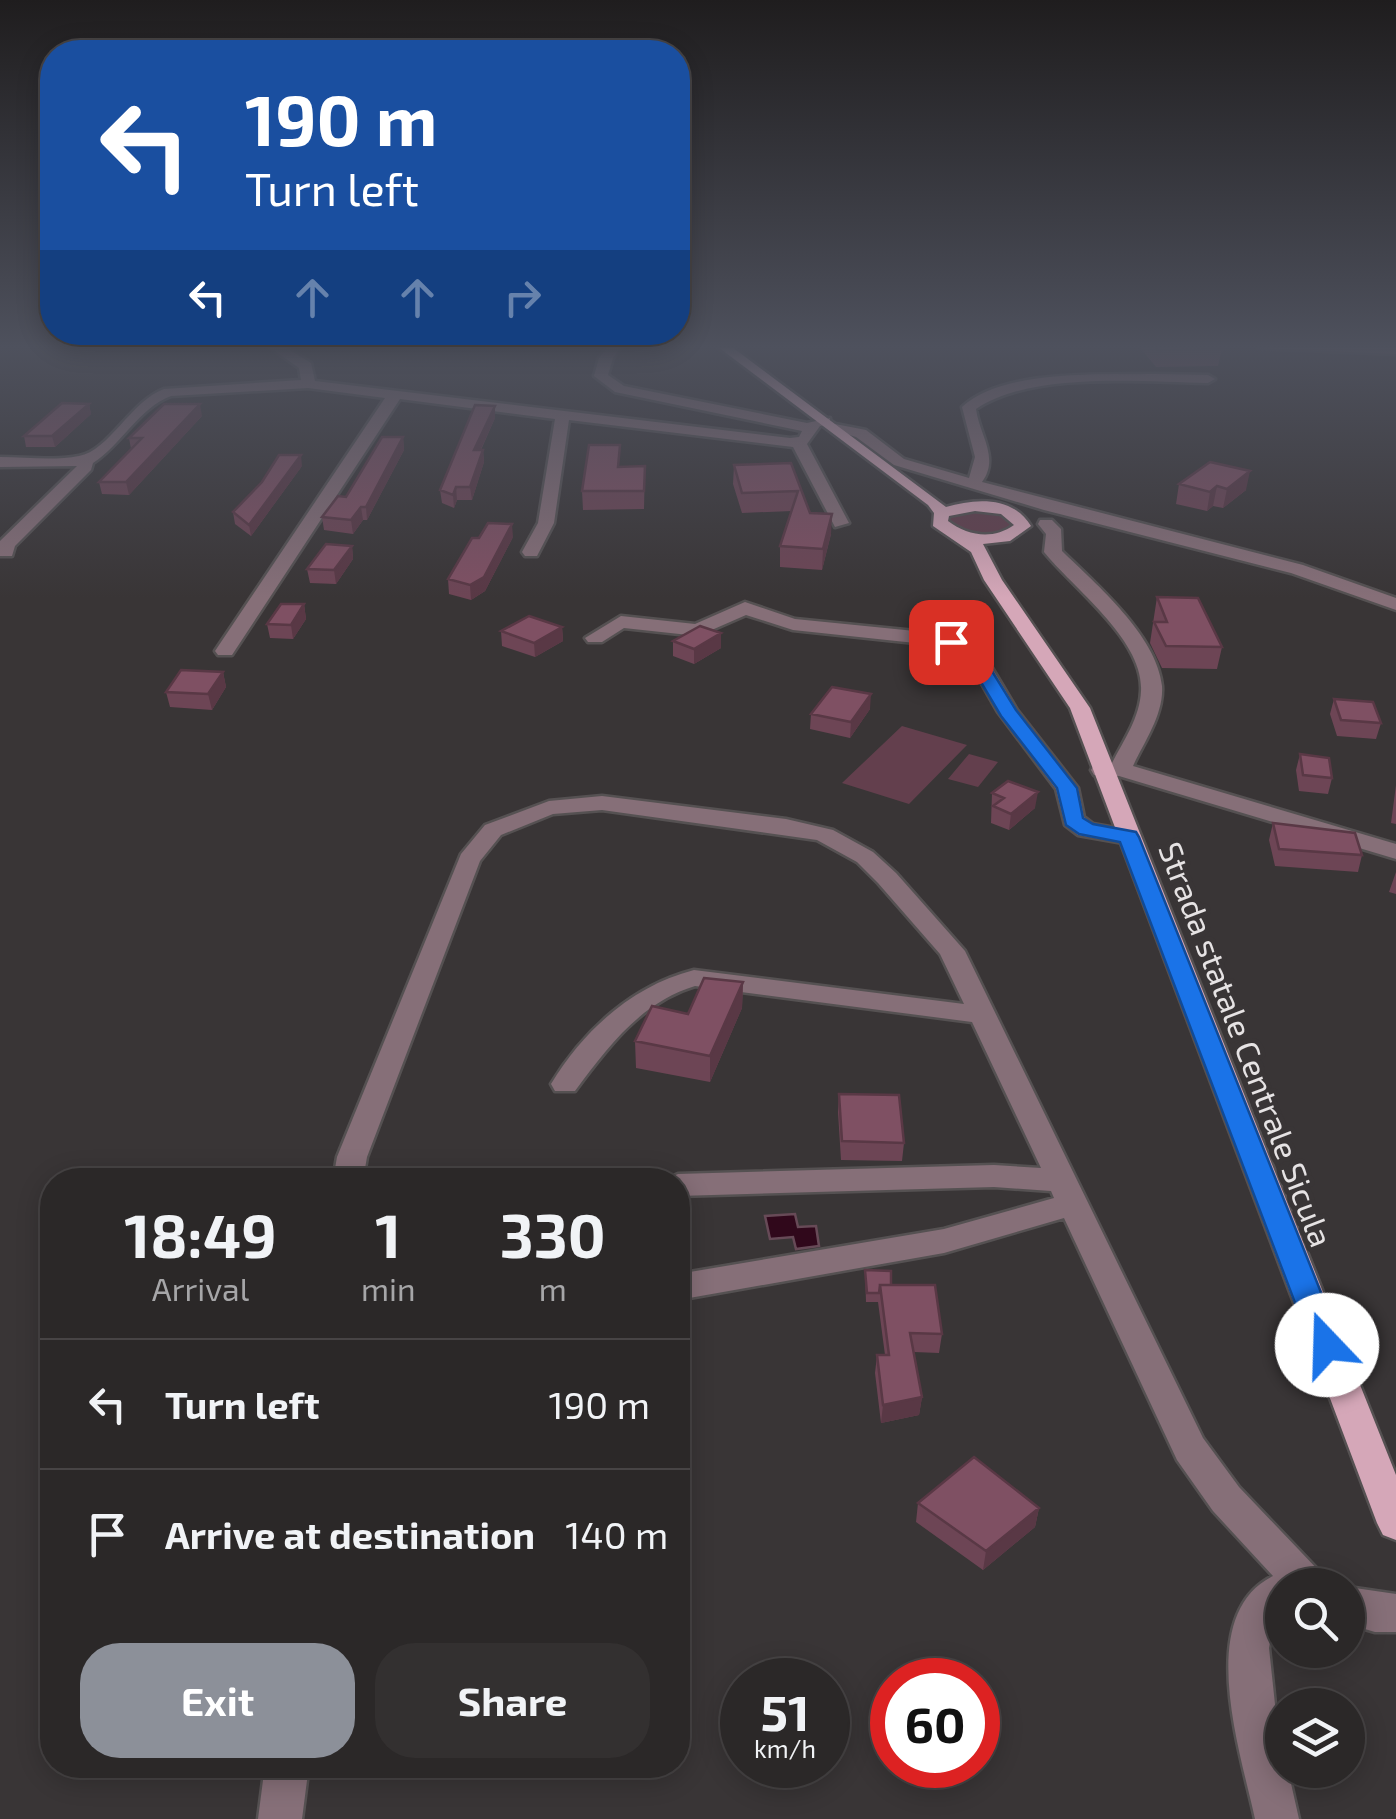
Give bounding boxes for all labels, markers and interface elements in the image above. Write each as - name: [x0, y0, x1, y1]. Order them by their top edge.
- text: 190 m: [245, 76, 438, 160]
- icon: left: [80, 80, 210, 210]
- text: Turn left: [245, 161, 419, 215]
- icon: left: [180, 270, 235, 325]
- icon: ahead: [285, 270, 340, 325]
- icon: ahead: [390, 270, 445, 325]
- icon: right: [495, 270, 550, 325]
- pin: [909, 600, 994, 685]
- icon: arrive: [924, 615, 979, 670]
- street label: Strada statale Centrale Sicula: [1152, 836, 1342, 1252]
- text: 18:49: [124, 1198, 277, 1270]
- text: 1: [375, 1198, 401, 1270]
- text: 330: [500, 1198, 606, 1270]
- text: Arrival: [152, 1269, 249, 1307]
- text: min: [361, 1269, 416, 1307]
- text: m: [539, 1269, 567, 1307]
- position arrow: [1275, 1293, 1379, 1397]
- icon: left: [80, 1377, 135, 1432]
- text: Turn left: [165, 1381, 320, 1427]
- text: 190 m: [548, 1381, 650, 1427]
- icon: arrive: [80, 1507, 135, 1562]
- text: Arrive at destination: [165, 1511, 535, 1557]
- text: 140 m: [565, 1511, 668, 1557]
- map controls: [1265, 1568, 1365, 1788]
- button: search: [1265, 1568, 1365, 1668]
- button: Exit: [80, 1643, 355, 1758]
- button: Share: [375, 1643, 650, 1758]
- speed limit sign: 60: [870, 1658, 1000, 1788]
- text: 51: [760, 1681, 810, 1741]
- button: layers: [1265, 1688, 1365, 1788]
- text: km/h: [754, 1733, 816, 1763]

